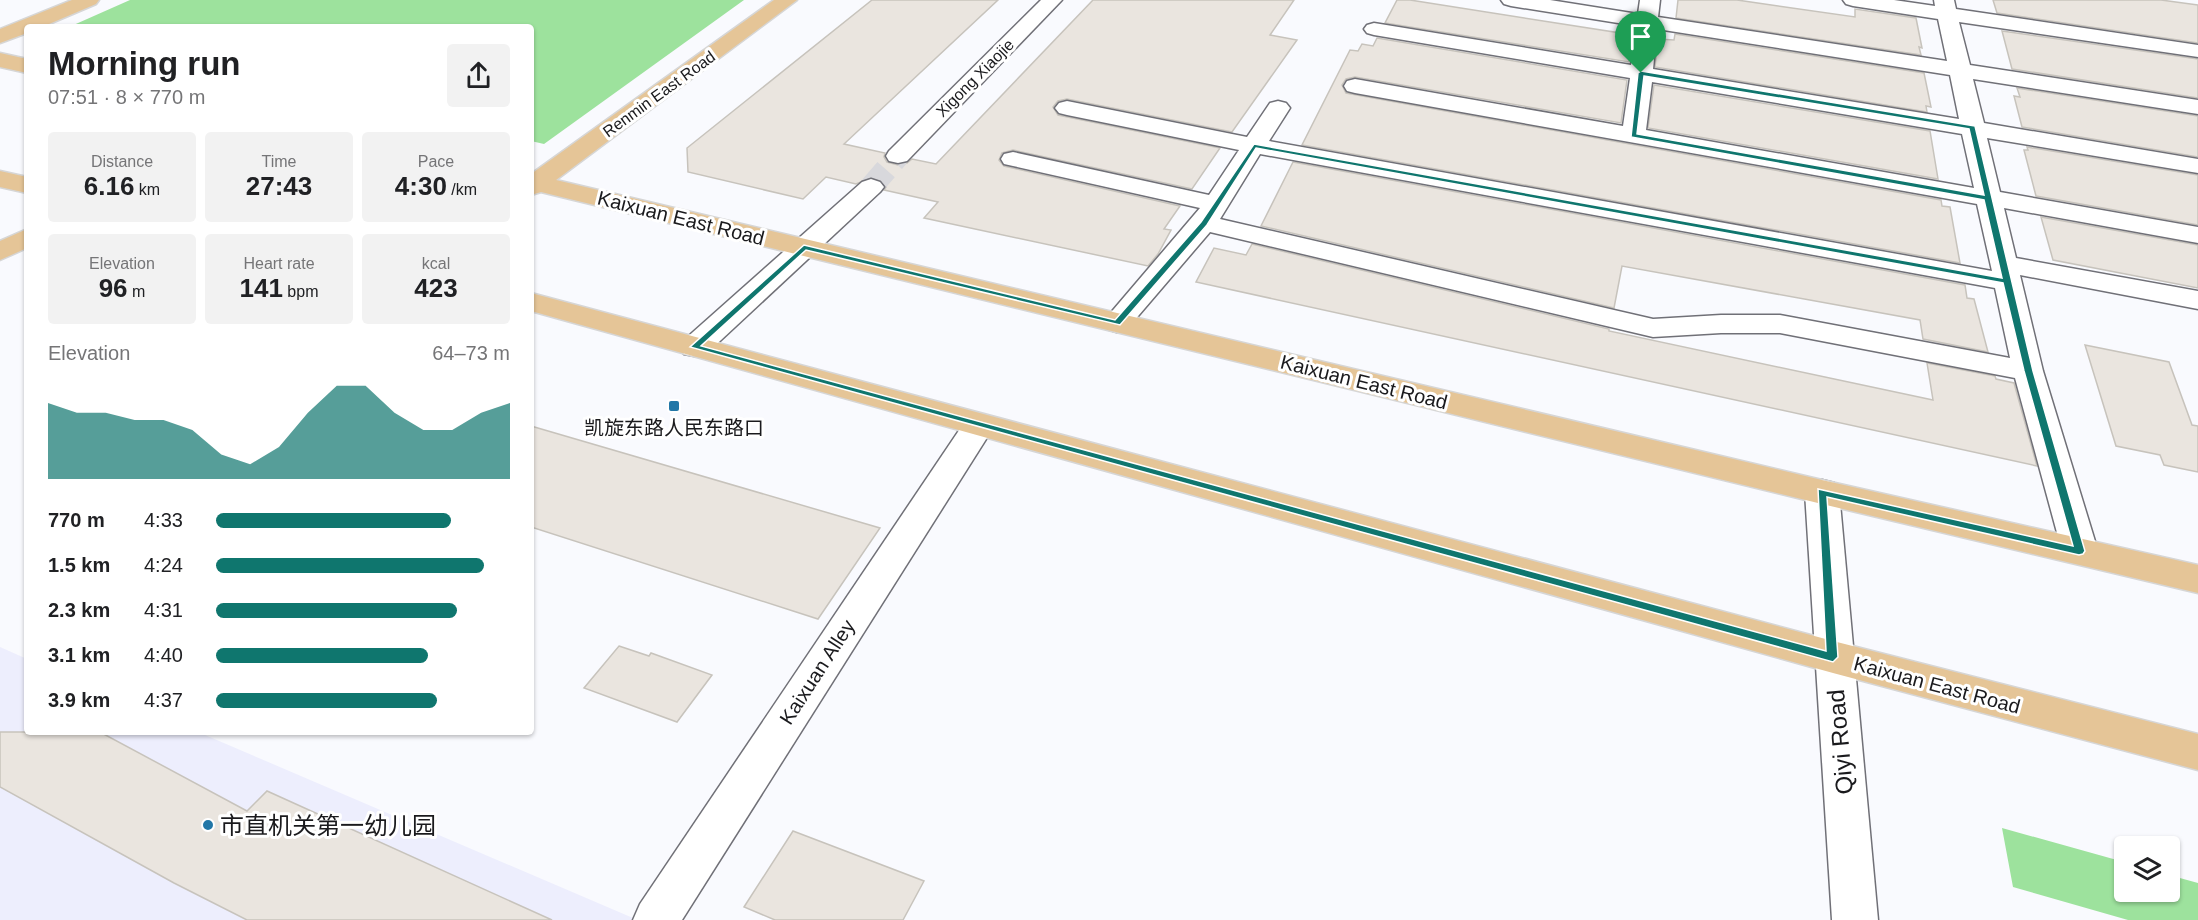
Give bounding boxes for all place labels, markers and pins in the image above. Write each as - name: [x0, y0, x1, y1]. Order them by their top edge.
- pin: [1615, 11, 1666, 73]
- marker: 凯旋东路人民东路口: [667, 399, 681, 413]
- place label: 凯旋东路人民东路口: [584, 417, 764, 439]
- place label: 市直机关第一幼儿园: [220, 812, 436, 839]
- marker: 市直机关第一幼儿园: [201, 818, 215, 832]

